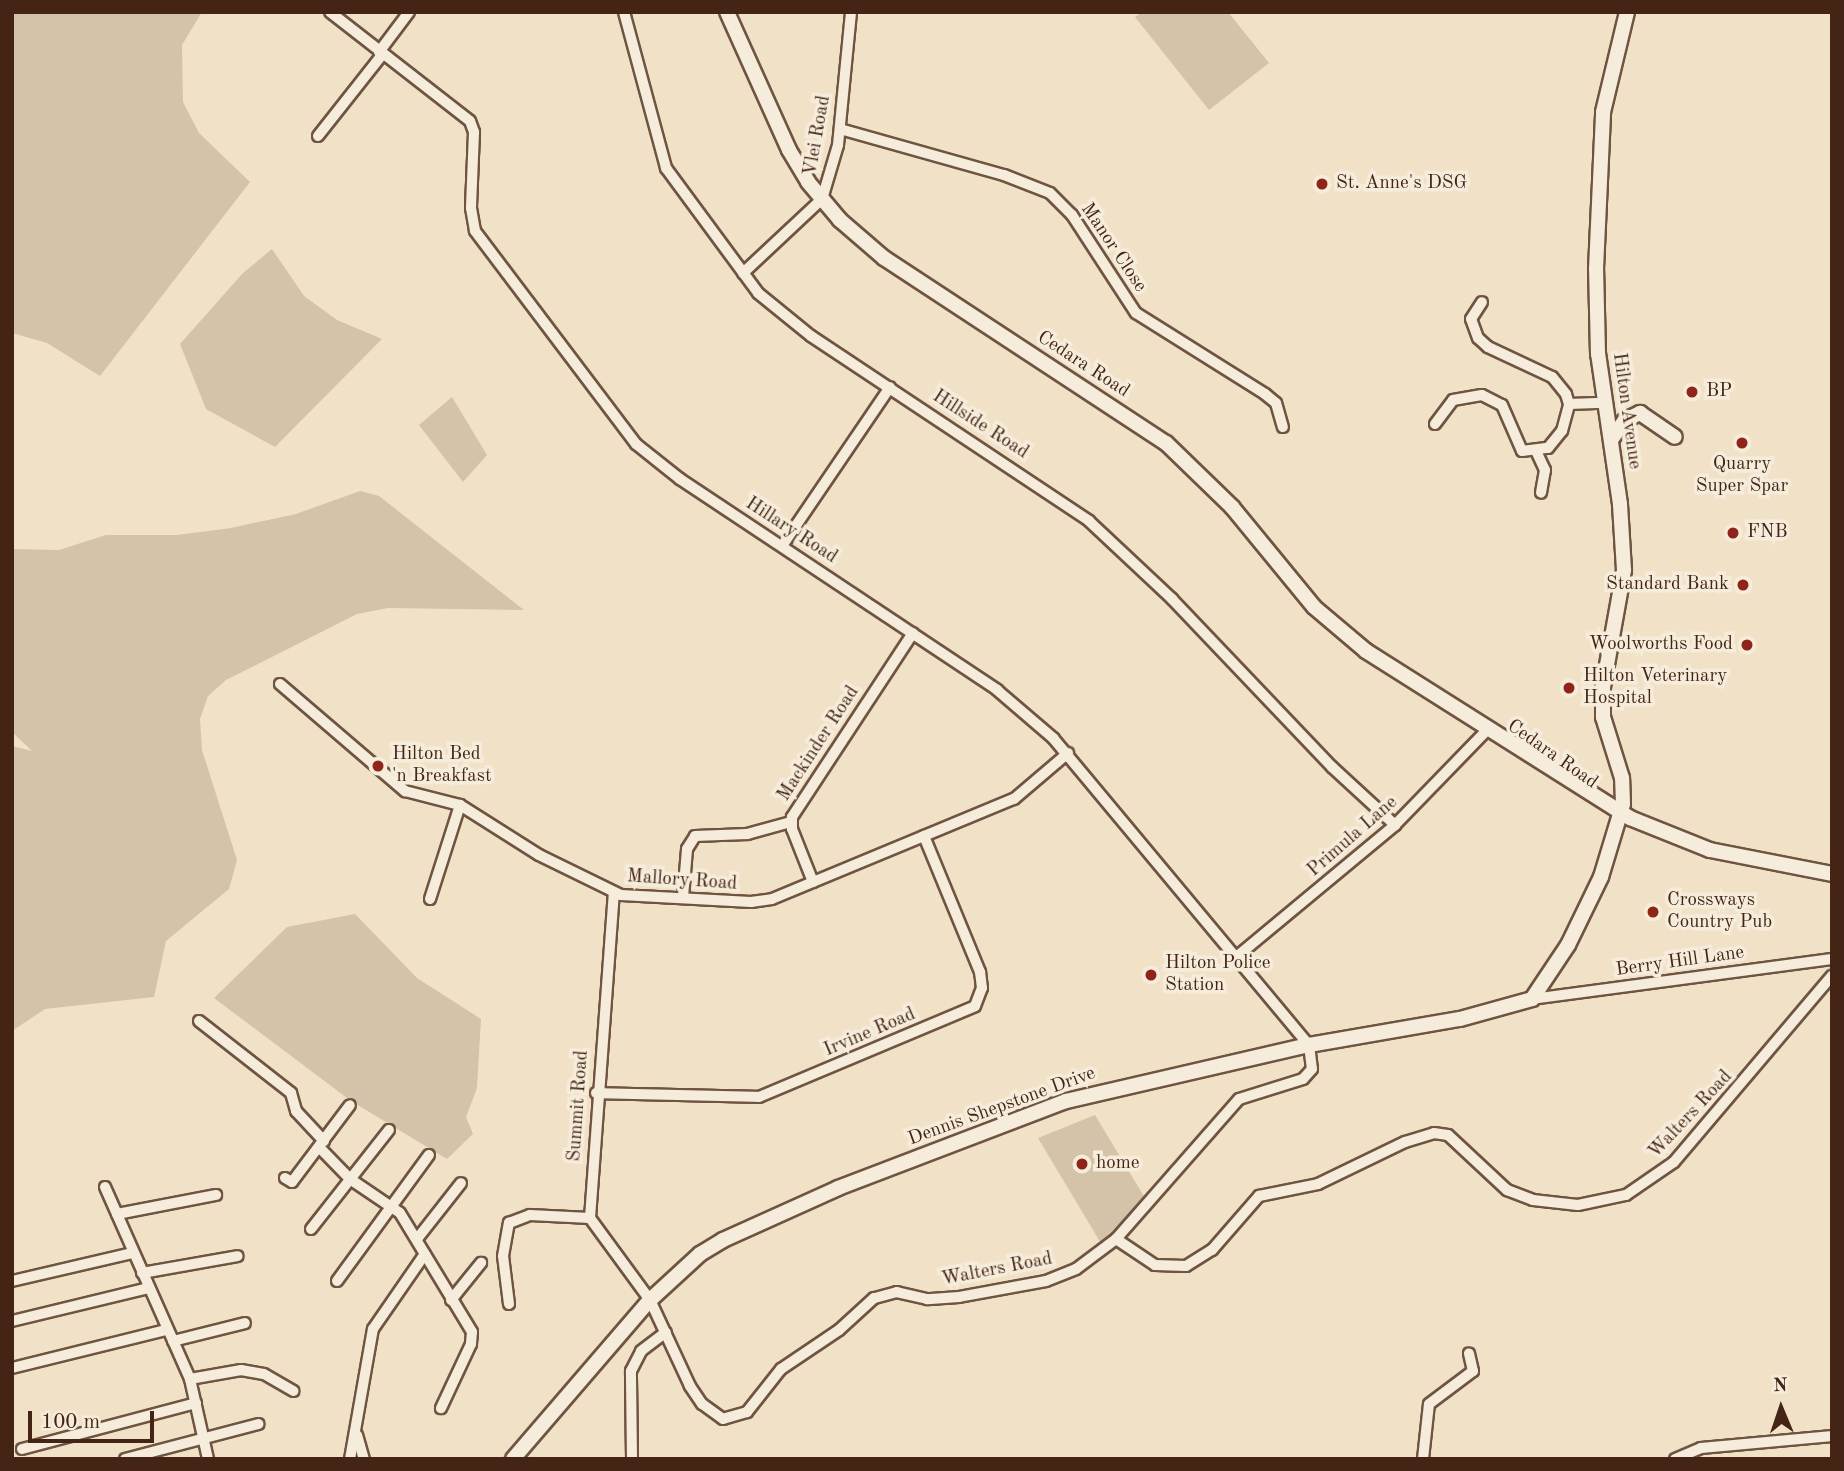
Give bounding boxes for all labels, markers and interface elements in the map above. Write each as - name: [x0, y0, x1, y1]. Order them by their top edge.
- street label: Vlei Road: [800, 94, 836, 178]
- place label: St. Anne's DSG: [1336, 173, 1467, 195]
- marker: St. Anne's DSG: [1314, 176, 1330, 192]
- street label: Manor Close: [1075, 199, 1151, 297]
- street label: Cedara Road: [1033, 327, 1133, 403]
- street label: Hilton Avenue: [1607, 351, 1645, 471]
- place label: BP: [1706, 381, 1732, 403]
- marker: BP: [1684, 384, 1700, 400]
- street label: Hillside Road: [928, 385, 1032, 465]
- marker: Quarry Super Spar: [1734, 435, 1750, 451]
- place label: Quarry Super Spar: [1696, 454, 1788, 498]
- street label: Hillary Road: [741, 493, 841, 569]
- place label: FNB: [1747, 522, 1788, 544]
- marker: FNB: [1725, 525, 1741, 541]
- place label: Standard Bank: [1606, 574, 1729, 596]
- marker: Standard Bank: [1735, 577, 1751, 593]
- place label: Woolworths Food: [1589, 634, 1733, 656]
- marker: Woolworths Food: [1739, 637, 1755, 653]
- place label: Hilton Veterinary Hospital: [1583, 666, 1727, 710]
- marker: Hilton Veterinary Hospital: [1561, 680, 1577, 696]
- street label: Mackinder Road: [773, 682, 865, 806]
- street label: Cedara Road: [1502, 715, 1602, 795]
- place label: Hilton Bed 'n Breakfast: [392, 744, 492, 788]
- marker: Hilton Bed 'n Breakfast: [370, 758, 386, 774]
- street label: Primula Lane: [1303, 792, 1403, 882]
- street label: Mallory Road: [626, 866, 738, 896]
- place label: Crossways Country Pub: [1667, 890, 1772, 934]
- marker: Crossways Country Pub: [1645, 904, 1661, 920]
- street label: Berry Hill Lane: [1614, 942, 1746, 982]
- place label: Hilton Police Station: [1165, 953, 1271, 997]
- marker: Hilton Police Station: [1143, 967, 1159, 983]
- street label: Irvine Road: [821, 1004, 919, 1062]
- street label: Summit Road: [564, 1050, 594, 1162]
- street label: Dennis Shepstone Drive: [905, 1062, 1099, 1152]
- street label: Walters Road: [1644, 1066, 1738, 1164]
- place label: home: [1096, 1153, 1140, 1175]
- marker: home: [1074, 1156, 1090, 1172]
- street label: Walters Road: [940, 1248, 1054, 1292]
- north arrow: [1746, 1373, 1816, 1443]
- text: N: [1773, 1377, 1788, 1396]
- scale bar: [32, 1398, 158, 1442]
- text: 100 m: [41, 1412, 100, 1433]

